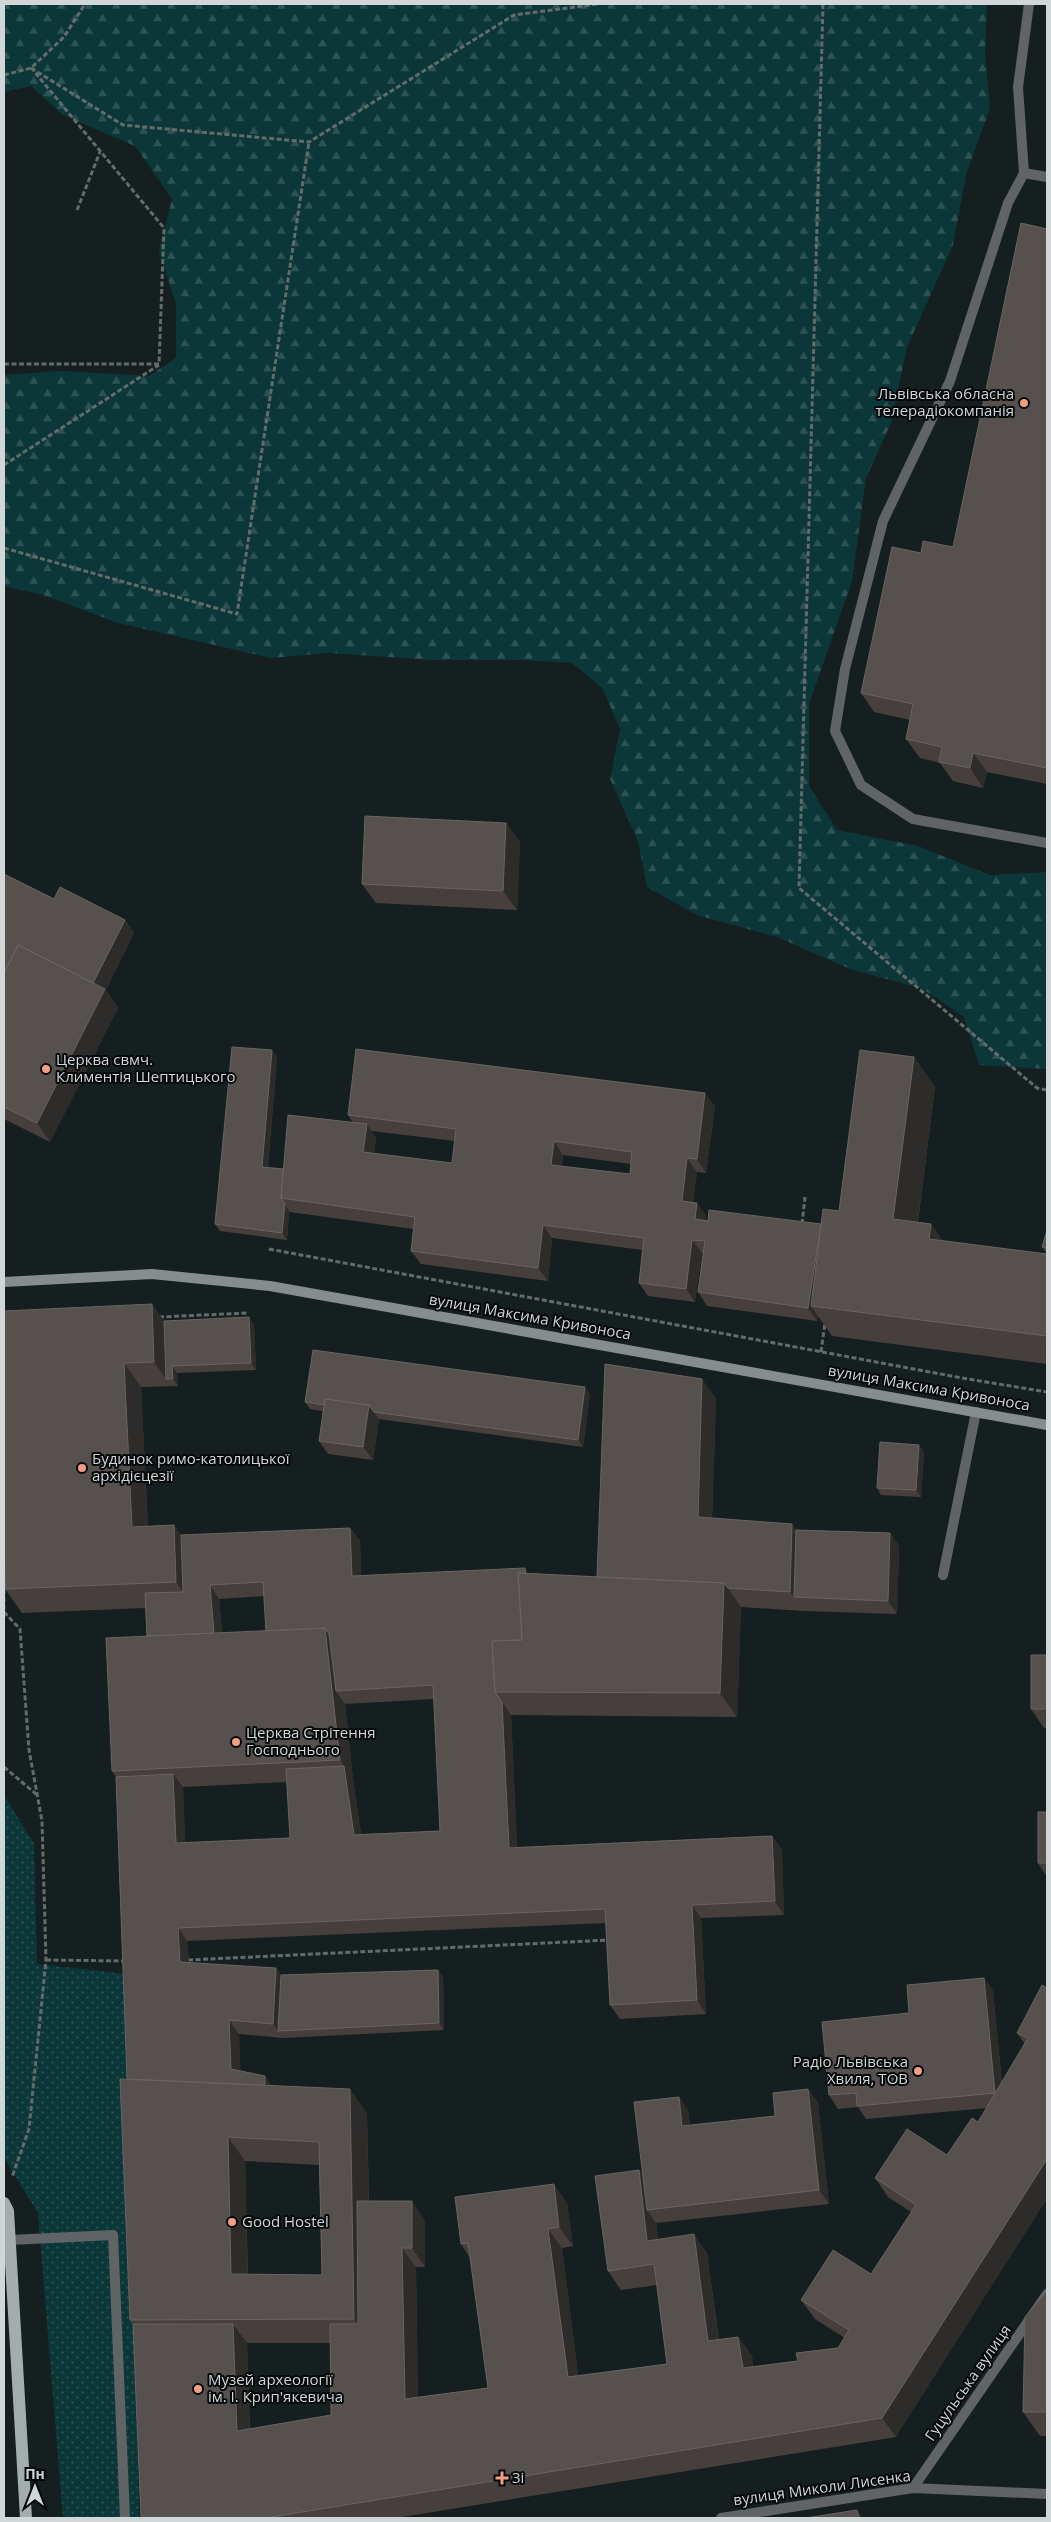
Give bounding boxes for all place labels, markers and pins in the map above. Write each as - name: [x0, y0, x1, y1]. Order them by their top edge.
- place label: Львівська обласна телерадіокомпанія: [876, 383, 1014, 420]
- marker: Львівська обласна телерадіокомпанія: [1018, 397, 1030, 409]
- place label: Церква свмч. Климентія Шептицького: [56, 1049, 236, 1086]
- marker: Церква свмч. Климентія Шептицького: [40, 1063, 52, 1075]
- place label: Будинок римо-католицької архідієцезії: [92, 1448, 290, 1485]
- marker: Будинок римо-католицької архідієцезії: [76, 1462, 88, 1474]
- place label: Церква Стрітення Господнього: [246, 1722, 376, 1759]
- marker: Церква Стрітення Господнього: [230, 1736, 242, 1748]
- place label: Радіо Львівська Хвиля, ТОВ: [793, 2051, 908, 2088]
- marker: Радіо Львівська Хвиля, ТОВ: [912, 2065, 924, 2077]
- place label: Good Hostel: [242, 2211, 329, 2231]
- marker: Good Hostel: [226, 2216, 238, 2228]
- place label: Музей археології ім. І. Крип'якевича: [208, 2369, 343, 2406]
- marker: Музей археології ім. І. Крип'якевича: [192, 2383, 204, 2395]
- place label: 3і: [512, 2467, 524, 2487]
- marker: 3і: [496, 2472, 508, 2484]

